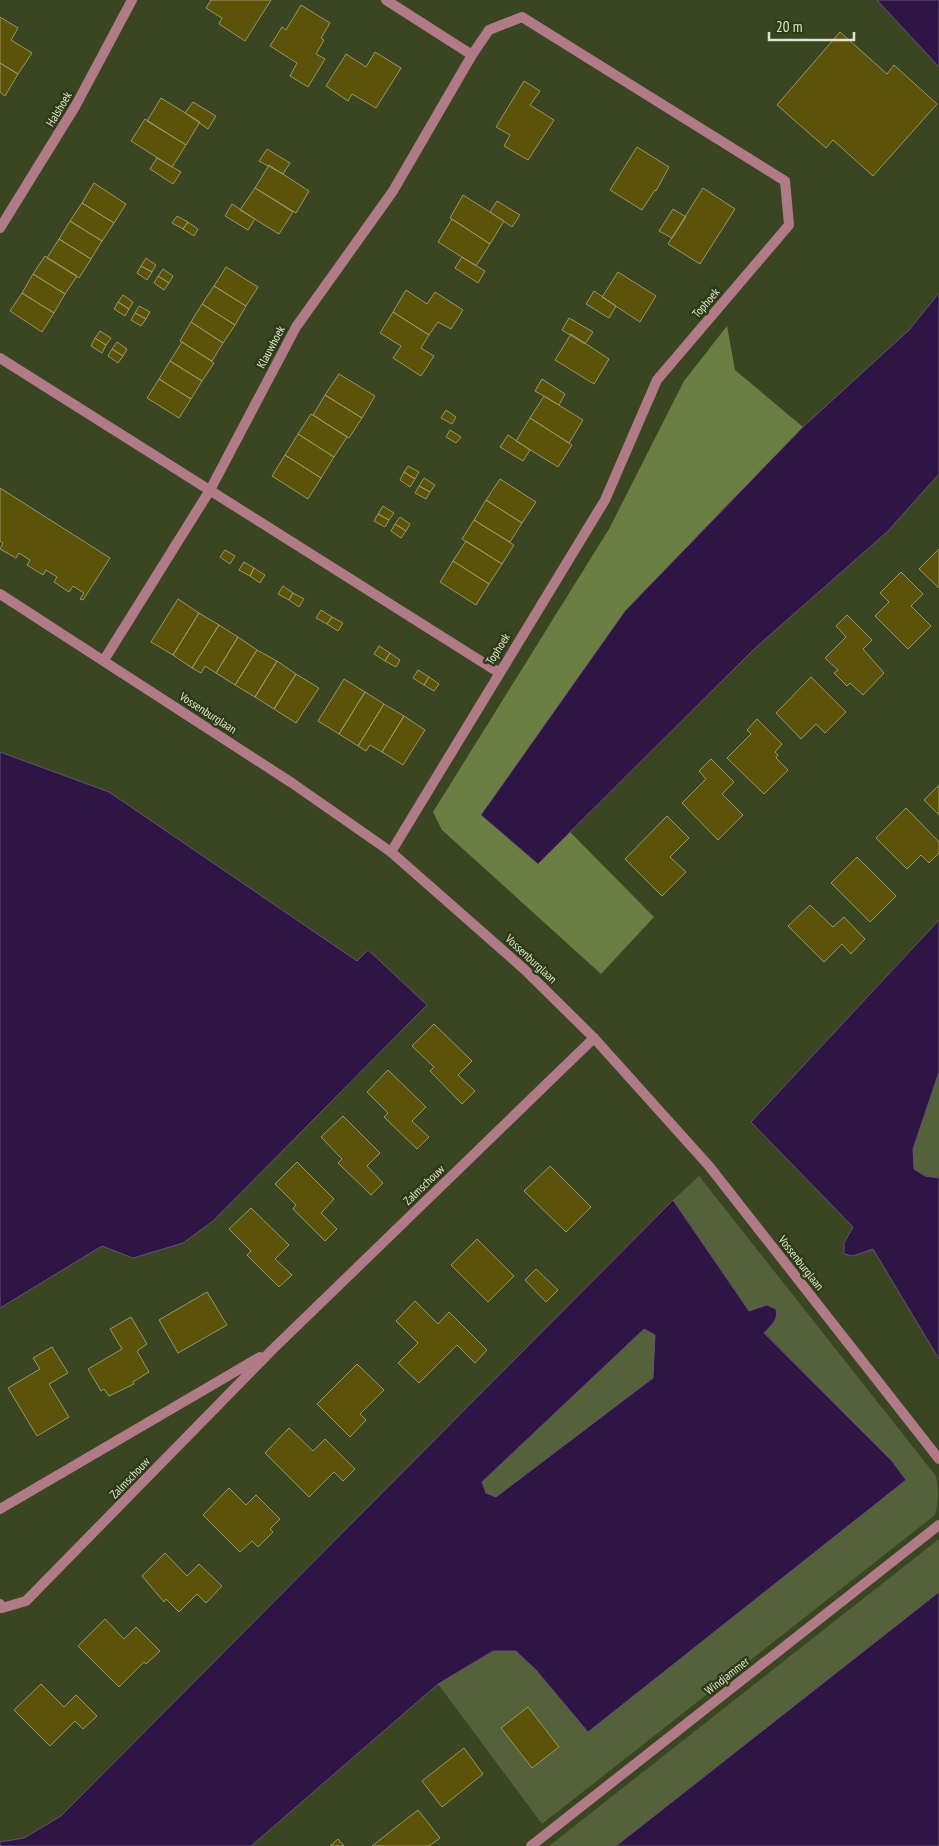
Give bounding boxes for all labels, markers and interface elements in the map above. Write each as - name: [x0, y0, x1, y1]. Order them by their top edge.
- scale bar: [769, 10, 854, 42]
- text: 20 m: [776, 17, 802, 36]
- street label: Halshoek: [42, 88, 75, 129]
- street label: Tophoek: [689, 284, 723, 321]
- street label: Klauwhoek: [253, 323, 288, 371]
- street label: Tophoek: [482, 630, 513, 667]
- street label: Vossenburglaan: [176, 688, 240, 737]
- street label: Vossenburglaan: [502, 930, 560, 986]
- street label: Zalmschouw: [400, 1161, 448, 1208]
- street label: Vossenburglaan: [775, 1232, 827, 1293]
- street label: Zalmschouw: [106, 1453, 154, 1501]
- street label: Windjammer: [701, 1653, 753, 1698]

